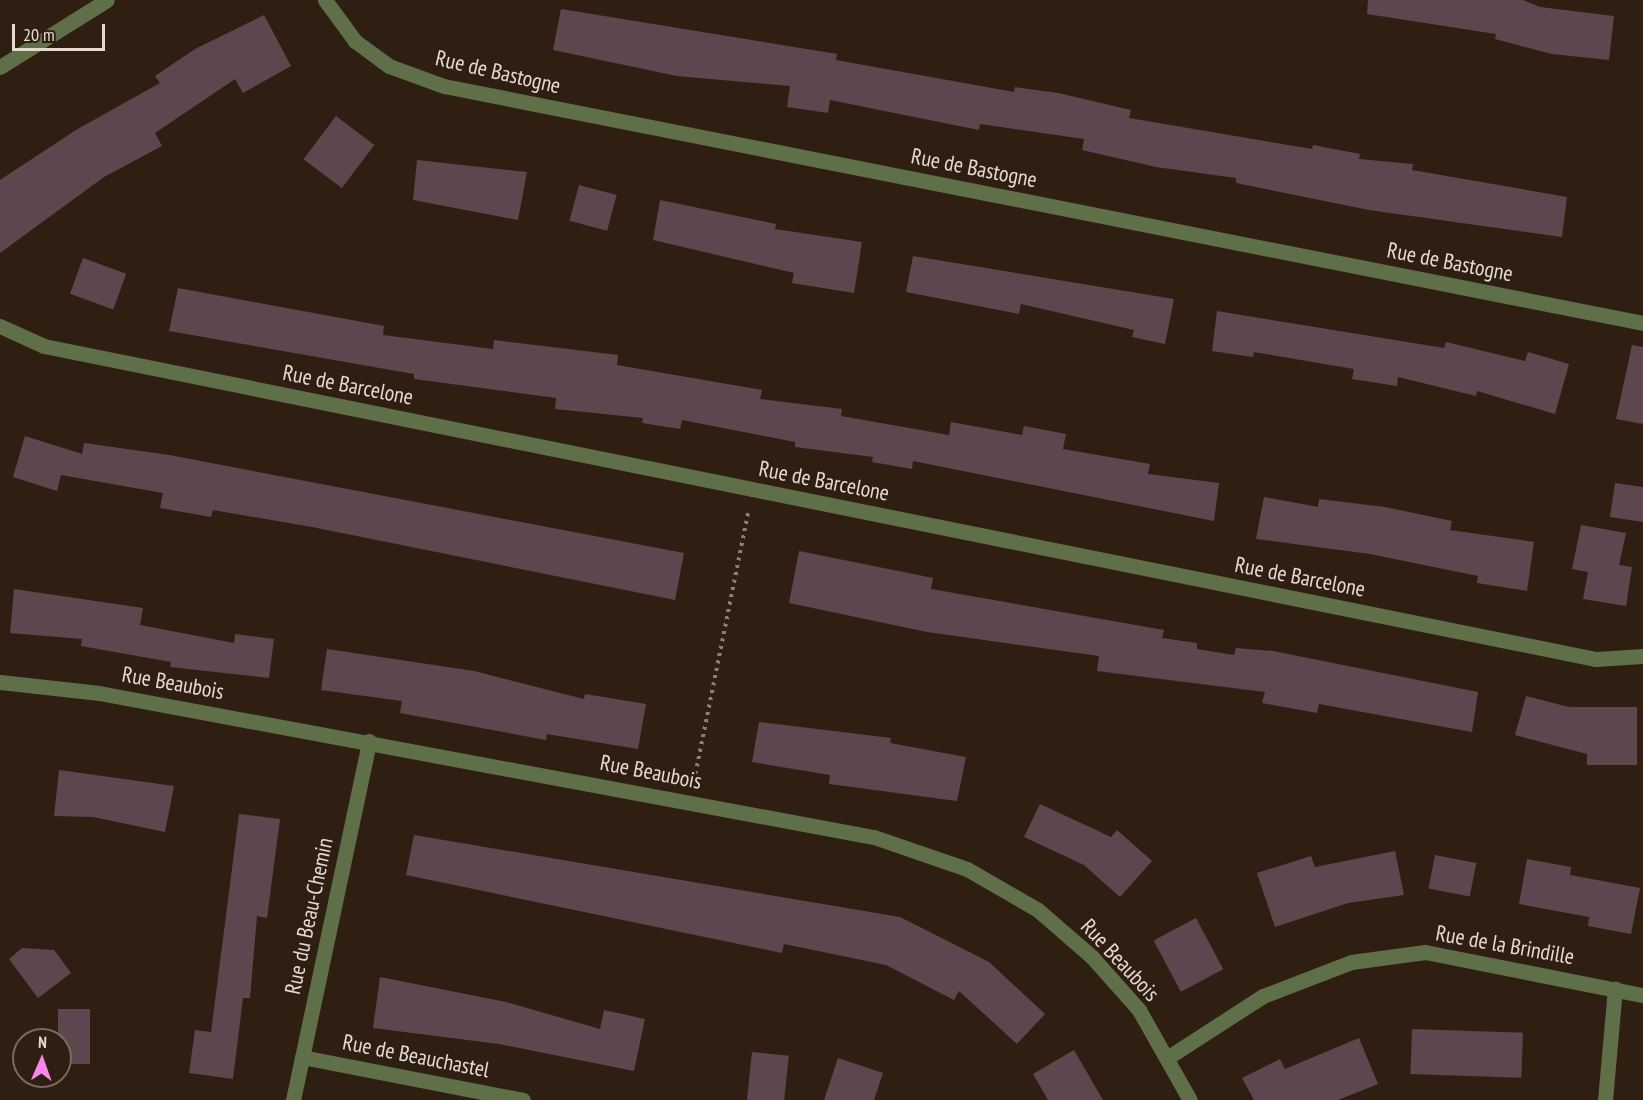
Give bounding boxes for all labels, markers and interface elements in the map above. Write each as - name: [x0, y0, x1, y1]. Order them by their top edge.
- scale bar: [15, 12, 108, 50]
- text: 20 m: [23, 23, 55, 46]
- street label: Rue de Bastogne: [433, 45, 563, 99]
- street label: Rue de Bastogne: [909, 143, 1039, 193]
- street label: Rue de Bastogne: [1385, 237, 1515, 287]
- street label: Rue de Barcelone: [281, 359, 415, 411]
- street label: Rue de Barcelone: [757, 455, 891, 507]
- street label: Rue de Barcelone: [1233, 551, 1367, 603]
- street label: Rue Beaubois: [120, 661, 226, 705]
- street label: Rue Beaubois: [598, 749, 704, 795]
- street label: Rue du Beau-Chemin: [280, 835, 338, 997]
- street label: Rue Beaubois: [1075, 913, 1165, 1007]
- street label: Rue de la Brindille: [1434, 920, 1576, 970]
- north arrow: [12, 1028, 72, 1088]
- street label: Rue de Beauchastel: [340, 1029, 492, 1083]
- text: N: [38, 1032, 47, 1052]

